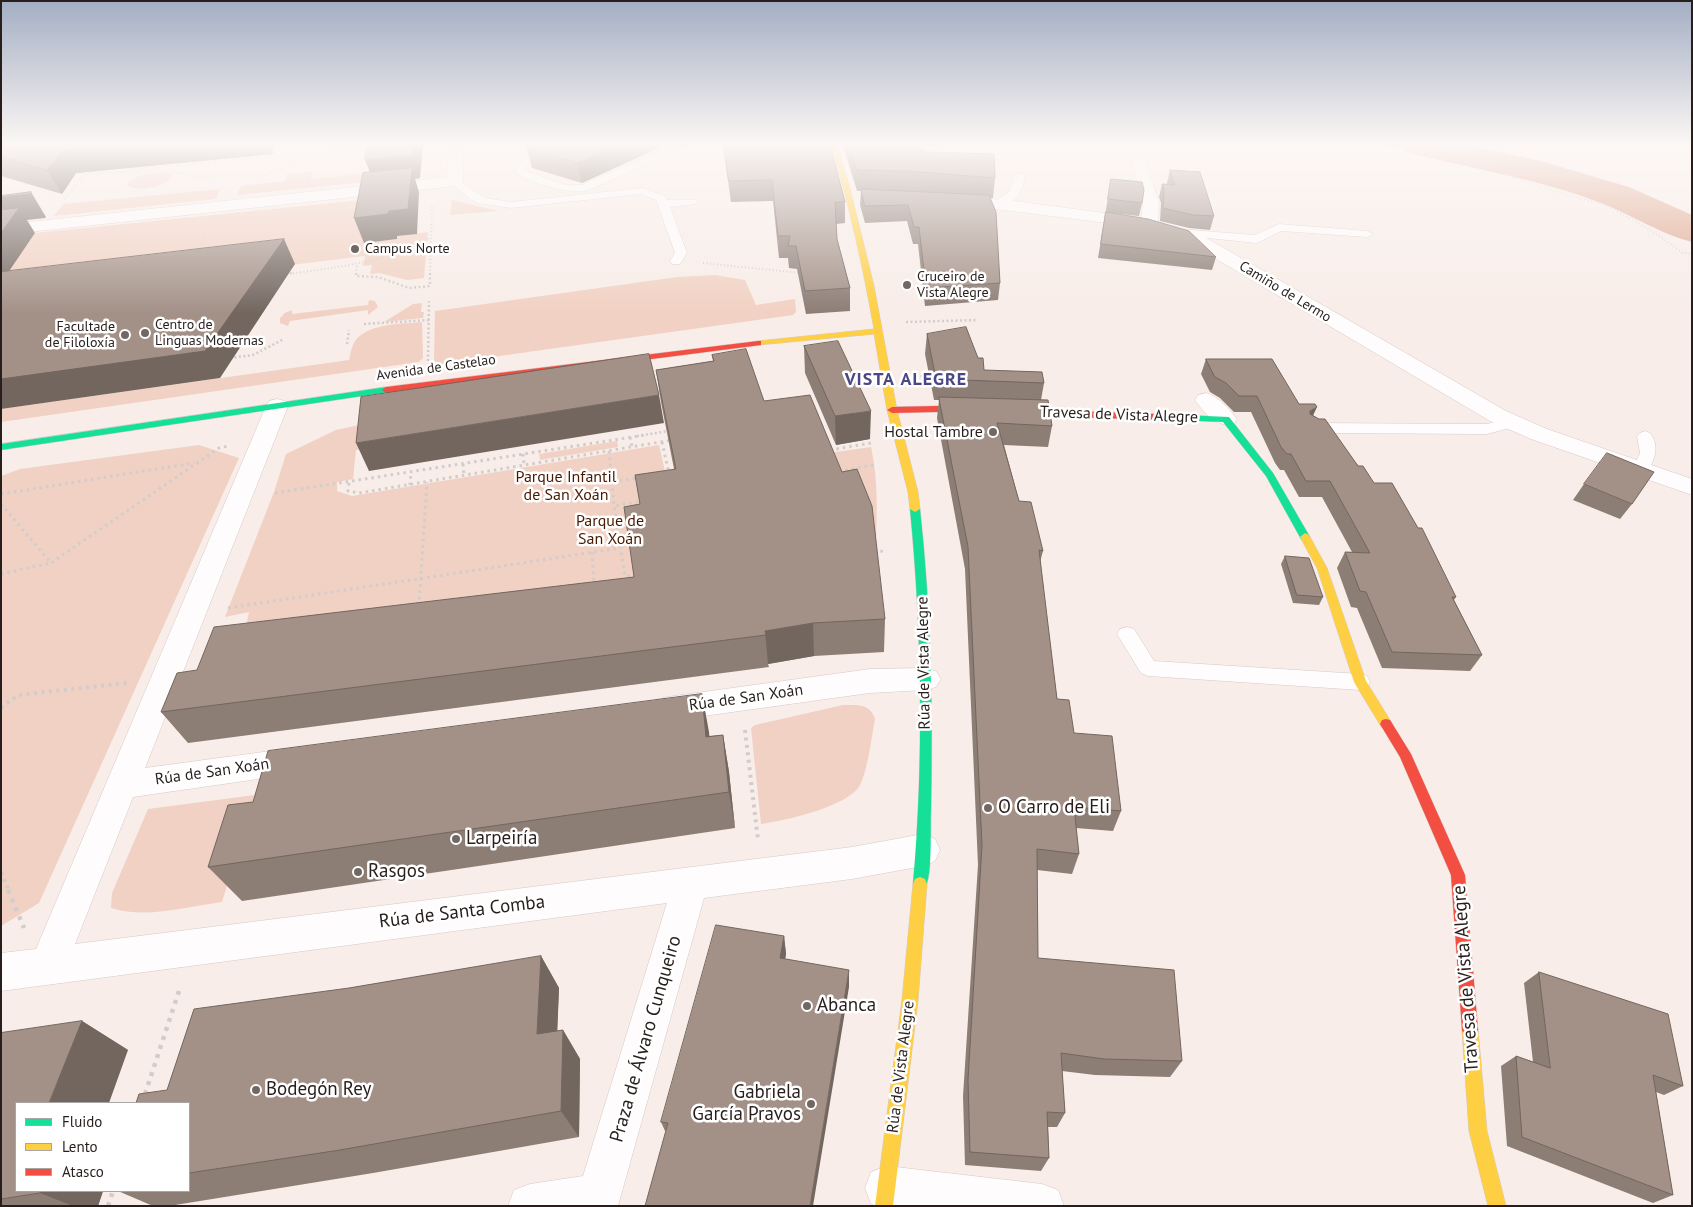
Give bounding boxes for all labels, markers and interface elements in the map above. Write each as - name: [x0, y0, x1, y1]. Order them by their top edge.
- place label: Campus Norte: [365, 241, 450, 257]
- marker: Campus Norte: [349, 243, 361, 255]
- street label: Camiño de Lermo: [1236, 258, 1334, 326]
- place label: Cruceiro de Vista Alegre: [917, 269, 989, 302]
- marker: Cruceiro de Vista Alegre: [901, 279, 913, 291]
- place label: Centro de Linguas Modernas: [155, 317, 264, 350]
- place label: Facultade de Filoloxía: [45, 319, 115, 352]
- marker: Centro de Linguas Modernas: [139, 327, 151, 339]
- marker: Facultade de Filoloxía: [119, 329, 131, 341]
- street label: Avenida de Castelao: [375, 351, 497, 385]
- district label: VISTA ALEGRE: [843, 369, 969, 391]
- street label: Travesa de Vista Alegre: [1040, 403, 1198, 427]
- place label: Hostal Tambre: [884, 422, 983, 442]
- marker: Hostal Tambre: [987, 426, 999, 438]
- park label: Parque Infantil de San Xoán: [516, 467, 616, 505]
- park label: Parque de San Xoán: [576, 511, 644, 549]
- street label: Rúa de Vista Alegre: [913, 596, 935, 730]
- street label: Rúa de San Xoán: [688, 680, 804, 716]
- street label: Rúa de San Xoán: [154, 754, 270, 790]
- place label: O Carro de Eli: [998, 797, 1110, 819]
- marker: O Carro de Eli: [982, 802, 994, 814]
- place label: Larpeiría: [466, 828, 537, 850]
- marker: Larpeiría: [450, 833, 462, 845]
- place label: Rasgos: [368, 861, 425, 883]
- marker: Rasgos: [352, 866, 364, 878]
- street label: Travesa de Vista Alegre: [1448, 885, 1484, 1073]
- street label: Rúa de Santa Comba: [378, 891, 546, 933]
- street label: Praza de Álvaro Cunqueiro: [606, 933, 686, 1145]
- place label: Abanca: [817, 995, 876, 1017]
- marker: Abanca: [801, 1000, 813, 1012]
- street label: Rúa de Vista Alegre: [883, 1000, 919, 1134]
- place label: Bodegón Rey: [266, 1079, 371, 1101]
- place label: Gabriela García Pravos: [692, 1082, 801, 1126]
- marker: Bodegón Rey: [250, 1084, 262, 1096]
- marker: Gabriela García Pravos: [805, 1098, 817, 1110]
- legend: [15, 1102, 190, 1192]
- text: Fluido: [62, 1112, 102, 1131]
- text: Lento: [62, 1137, 98, 1156]
- text: Atasco: [62, 1162, 104, 1181]

